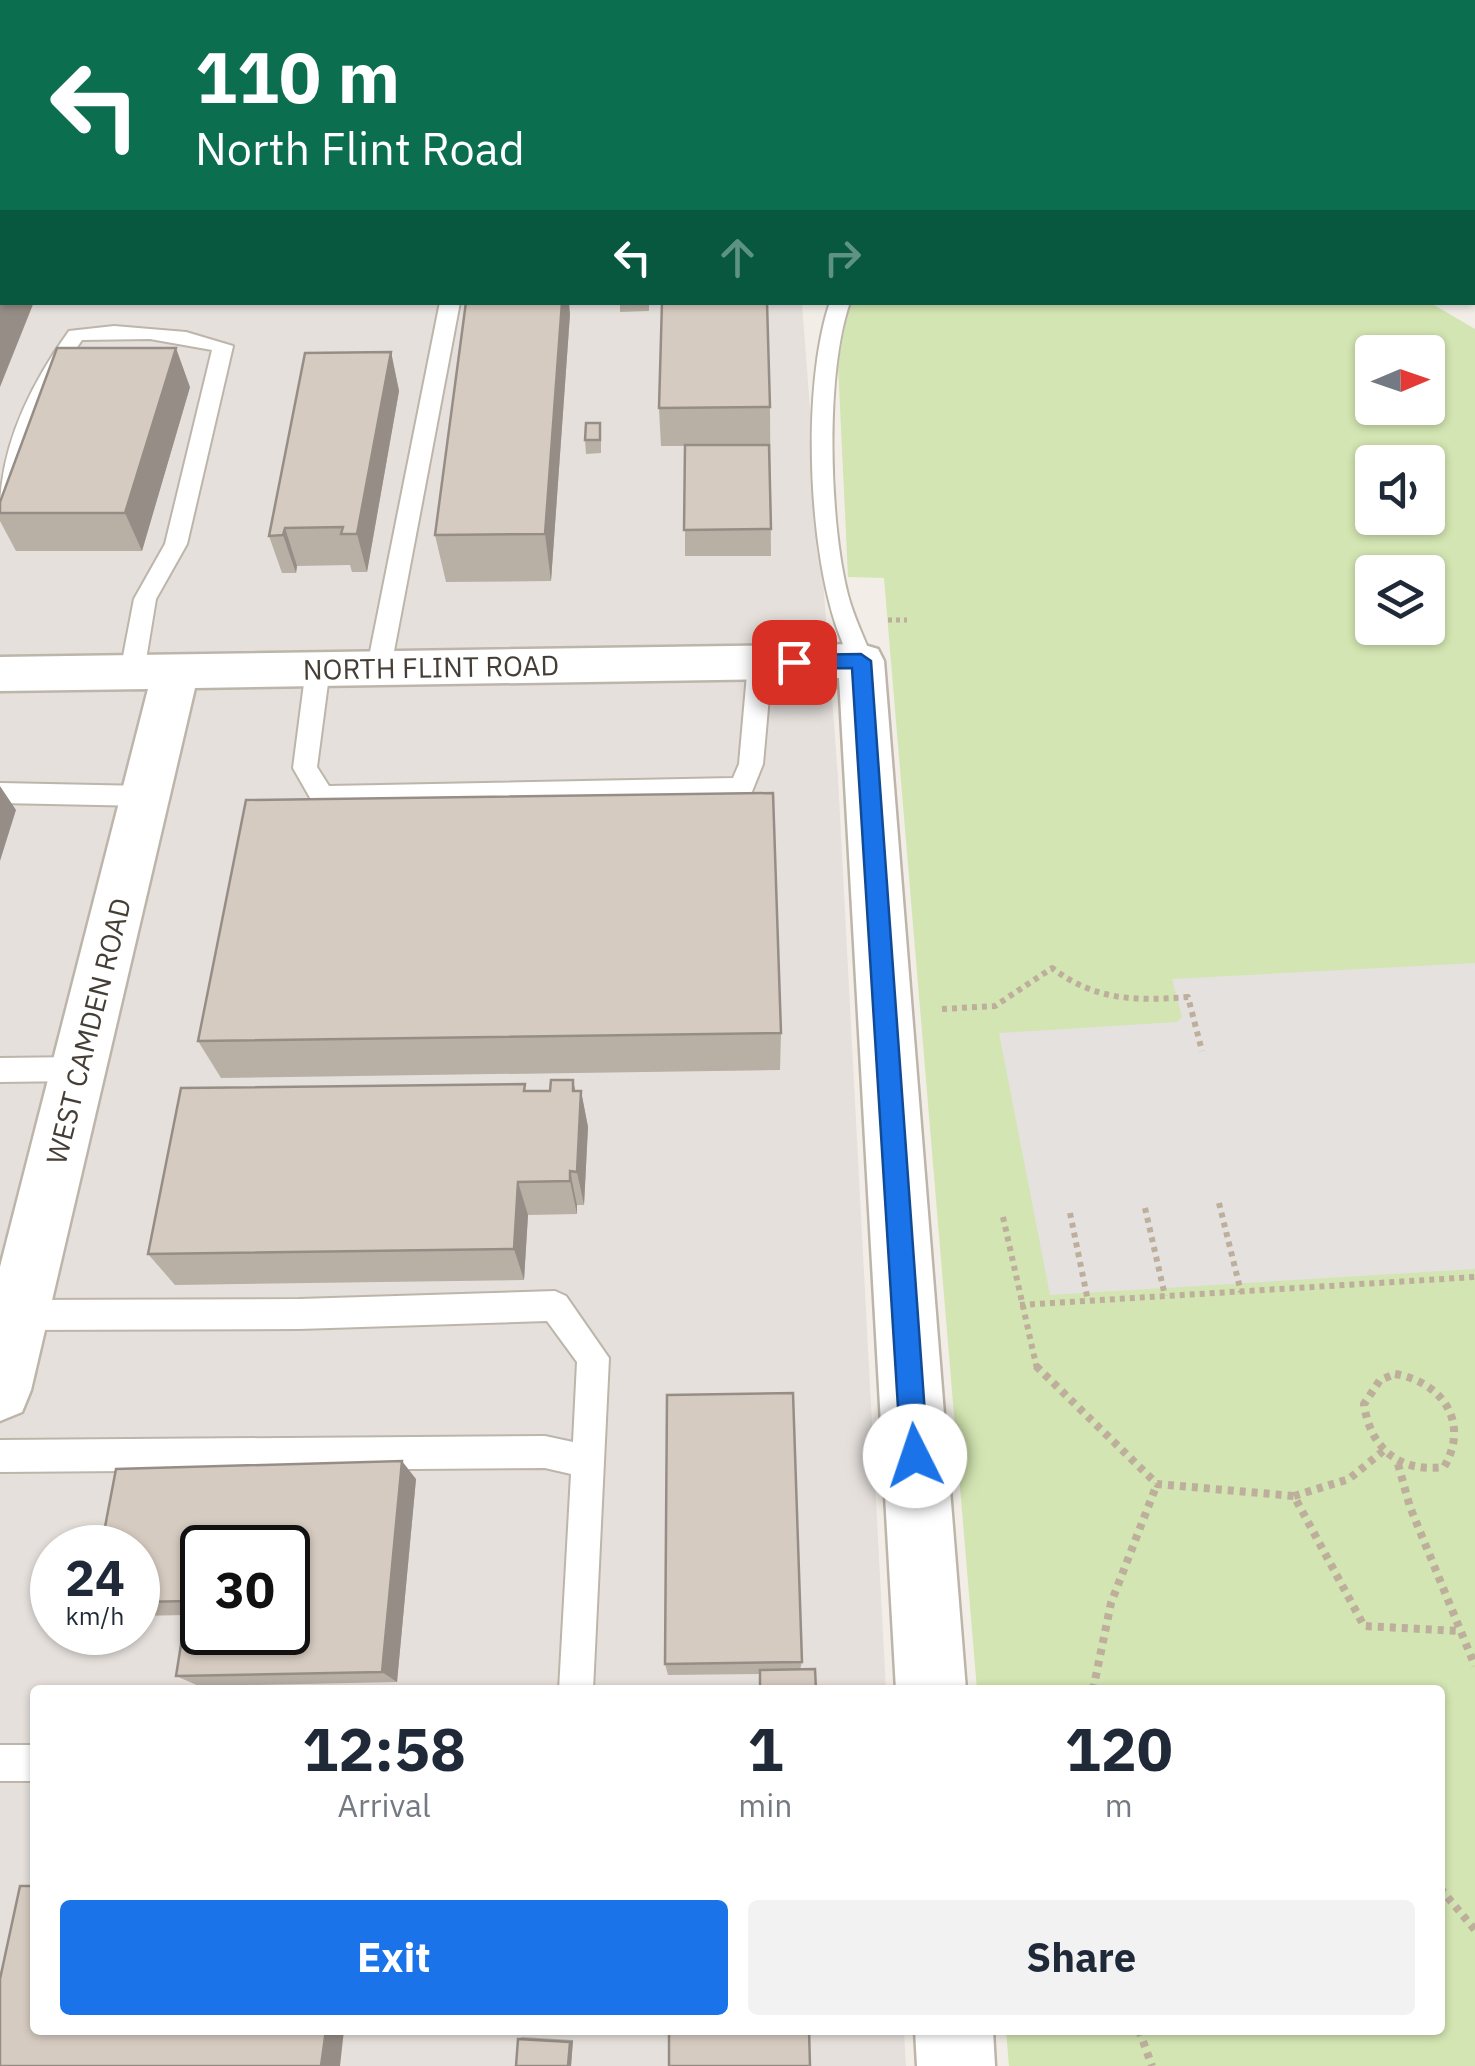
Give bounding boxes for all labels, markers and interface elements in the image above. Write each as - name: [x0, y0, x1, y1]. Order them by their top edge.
- text: 110 m: [195, 31, 400, 122]
- icon: left: [30, 40, 160, 170]
- text: North Flint Road: [195, 119, 525, 177]
- icon: left: [605, 230, 660, 285]
- icon: ahead: [710, 230, 765, 285]
- icon: right: [815, 230, 870, 285]
- north arrow: [1355, 335, 1445, 425]
- map controls: [1355, 335, 1445, 645]
- button: sound: [1355, 445, 1445, 535]
- button: layers: [1355, 555, 1445, 645]
- pin: [752, 620, 837, 705]
- icon: arrive: [767, 635, 822, 690]
- street label: NORTH FLINT ROAD: [303, 646, 559, 688]
- street label: WEST CAMDEN ROAD: [37, 894, 139, 1168]
- position arrow: [863, 1404, 967, 1508]
- speed limit sign: 30: [180, 1525, 310, 1655]
- text: 24: [65, 1545, 125, 1610]
- text: km/h: [66, 1599, 124, 1632]
- text: 12:58: [302, 1709, 466, 1788]
- text: 1: [747, 1709, 783, 1788]
- text: 120: [1065, 1709, 1173, 1788]
- text: Arrival: [338, 1784, 431, 1826]
- text: min: [738, 1784, 792, 1826]
- text: m: [1105, 1784, 1133, 1826]
- button: Exit: [60, 1900, 728, 2015]
- button: Share: [748, 1900, 1415, 2015]

